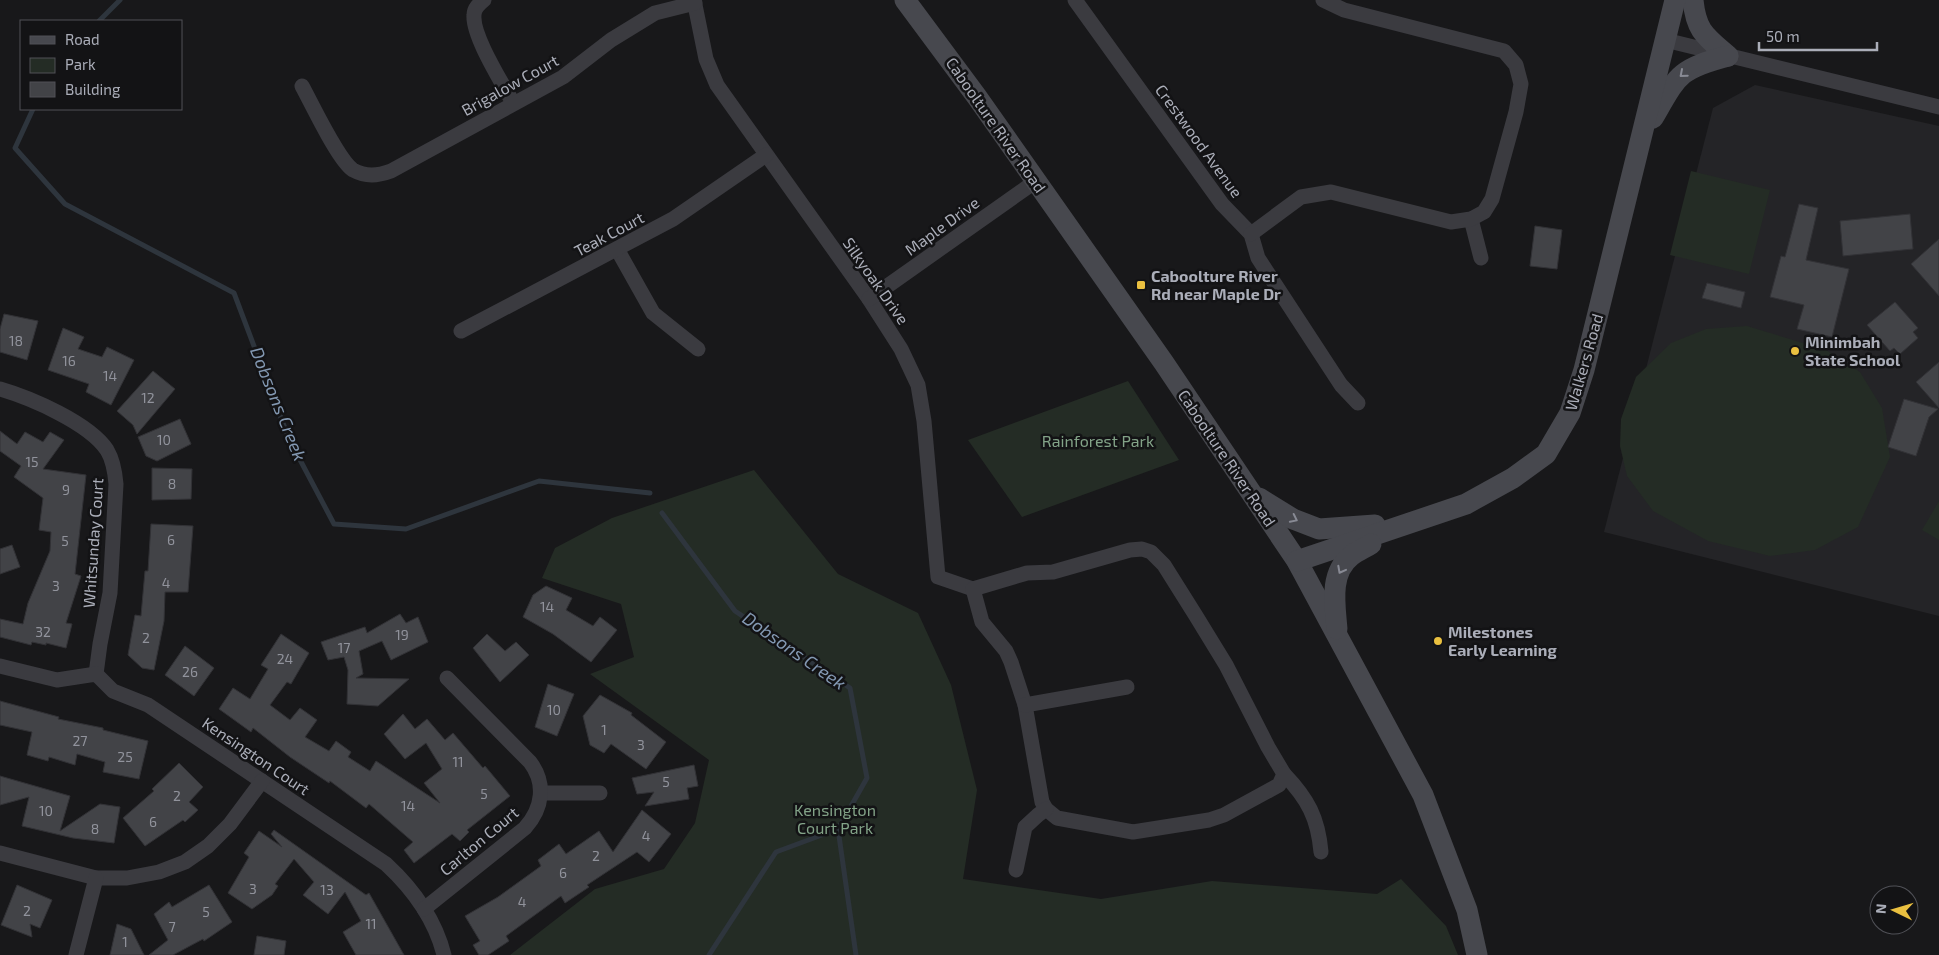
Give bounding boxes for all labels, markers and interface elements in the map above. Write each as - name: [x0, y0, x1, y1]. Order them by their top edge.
- legend: [20, 20, 182, 110]
- scale bar: [1759, 20, 1876, 52]
- text: 50 m: [1766, 27, 1800, 45]
- text: Road: [65, 30, 100, 48]
- street label: Brigalow Court: [458, 50, 562, 119]
- street label: Caboolture River Road: [943, 53, 1050, 196]
- text: Park: [65, 55, 96, 73]
- one-way arrow: [1680, 68, 1689, 77]
- text: Building: [65, 80, 121, 98]
- street label: Crestwood Avenue: [1152, 80, 1247, 201]
- street label: Maple Drive: [901, 192, 982, 259]
- street label: Teak Court: [571, 207, 647, 260]
- street label: Silkyoak Drive: [839, 234, 913, 328]
- place label: Caboolture River Rd near Maple Dr: [1151, 266, 1281, 303]
- marker: Caboolture River Rd near Maple Dr: [1135, 279, 1147, 291]
- street label: Walkers Road: [1561, 311, 1606, 413]
- house number: 18: [9, 332, 23, 349]
- place label: Minimbah State School: [1805, 332, 1901, 369]
- water label: Dobsons Creek: [246, 343, 312, 464]
- marker: Minimbah State School: [1789, 345, 1801, 357]
- house number: 16: [62, 352, 76, 369]
- house number: 14: [103, 367, 117, 384]
- street label: Caboolture River Road: [1175, 386, 1280, 530]
- house number: 12: [141, 389, 155, 406]
- house number: 10: [157, 431, 171, 448]
- park label: Rainforest Park: [1042, 431, 1154, 450]
- house number: 15: [25, 453, 39, 470]
- house number: 8: [168, 475, 176, 492]
- street label: Whitsunday Court: [78, 477, 107, 609]
- house number: 9: [62, 481, 70, 498]
- one-way arrow: [1289, 513, 1298, 523]
- house number: 6: [167, 531, 175, 548]
- house number: 5: [61, 532, 69, 549]
- one-way arrow: [1337, 564, 1347, 573]
- house number: 4: [162, 574, 170, 591]
- house number: 3: [52, 577, 60, 594]
- house number: 14: [540, 598, 554, 615]
- water label: Dobsons Creek: [739, 606, 850, 694]
- place label: Milestones Early Learning: [1448, 622, 1557, 660]
- house number: 32: [35, 623, 51, 640]
- house number: 19: [395, 626, 409, 643]
- house number: 2: [142, 629, 150, 646]
- marker: Milestones Early Learning: [1432, 635, 1444, 647]
- house number: 17: [338, 639, 350, 656]
- house number: 24: [277, 650, 293, 667]
- house number: 26: [182, 663, 198, 680]
- house number: 10: [547, 701, 561, 718]
- street label: Kensington Court: [199, 713, 314, 799]
- house number: 1: [601, 721, 607, 738]
- house number: 27: [72, 732, 88, 749]
- house number: 3: [637, 736, 645, 753]
- house number: 25: [117, 748, 133, 765]
- house number: 11: [452, 753, 464, 770]
- house number: 5: [662, 773, 670, 790]
- house number: 5: [480, 785, 488, 802]
- house number: 2: [173, 787, 181, 804]
- house number: 14: [401, 797, 415, 814]
- park label: Kensington Court Park: [794, 800, 876, 837]
- house number: 10: [39, 802, 53, 819]
- street label: Carlton Court: [435, 802, 522, 879]
- house number: 6: [149, 813, 157, 830]
- house number: 8: [91, 820, 99, 837]
- house number: 4: [642, 827, 650, 844]
- house number: 2: [592, 847, 600, 864]
- house number: 6: [559, 864, 567, 881]
- house number: 3: [249, 880, 257, 897]
- house number: 13: [320, 881, 334, 898]
- north arrow: [1869, 885, 1919, 935]
- house number: 4: [518, 893, 526, 910]
- house number: 2: [23, 902, 31, 919]
- house number: 5: [202, 903, 210, 920]
- text: N: [1872, 903, 1889, 915]
- house number: 11: [365, 915, 377, 932]
- house number: 7: [168, 918, 176, 935]
- house number: 1: [122, 933, 128, 950]

